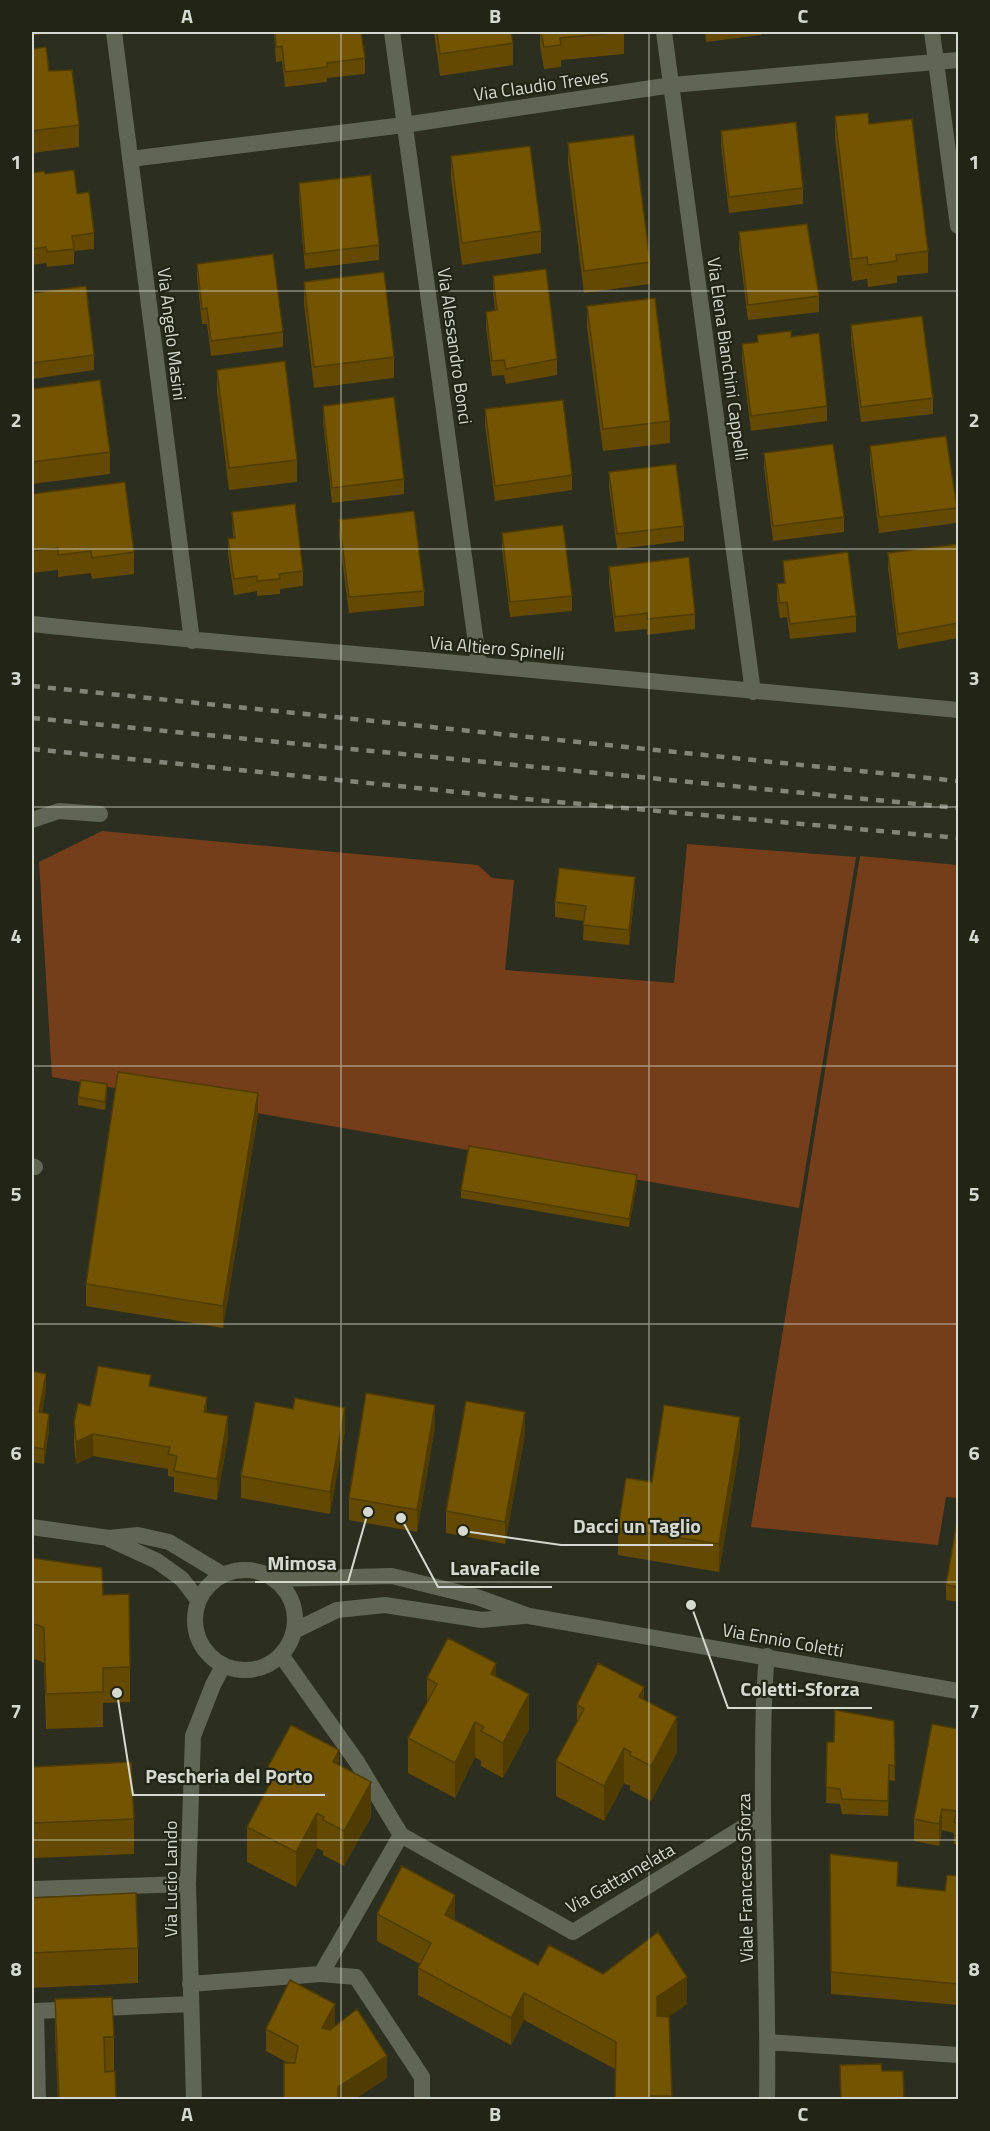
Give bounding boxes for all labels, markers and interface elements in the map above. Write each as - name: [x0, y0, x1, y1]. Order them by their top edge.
- text: A: [181, 0, 193, 31]
- text: B: [489, 0, 501, 31]
- text: C: [798, 0, 809, 31]
- street label: Via Claudio Treves: [472, 62, 610, 108]
- text: 1: [10, 146, 22, 177]
- text: 1: [968, 146, 980, 177]
- street label: Via Elena Bianchini Cappelli: [700, 256, 756, 462]
- street label: Via Angelo Masini: [150, 266, 194, 402]
- street label: Via Alessandro Bonci: [431, 266, 479, 426]
- text: 2: [10, 404, 22, 435]
- text: 2: [968, 404, 980, 435]
- street label: Via Altiero Spinelli: [428, 629, 566, 667]
- text: 3: [10, 662, 22, 693]
- text: 3: [968, 662, 980, 693]
- text: 4: [10, 920, 22, 951]
- text: 4: [968, 920, 980, 951]
- text: 5: [10, 1178, 22, 1209]
- text: 5: [968, 1178, 980, 1209]
- text: 6: [10, 1437, 22, 1468]
- text: 6: [968, 1437, 980, 1468]
- callout: Dacci un Taglio: [561, 1507, 713, 1545]
- text: Dacci un Taglio: [573, 1510, 701, 1541]
- callout: Mimosa: [255, 1544, 348, 1582]
- text: Mimosa: [267, 1547, 337, 1578]
- callout: LavaFacile: [438, 1549, 552, 1587]
- text: LavaFacile: [450, 1552, 540, 1583]
- street label: Via Ennio Coletti: [720, 1616, 846, 1664]
- callout: Coletti-Sforza: [728, 1670, 872, 1708]
- text: Coletti-Sforza: [740, 1673, 860, 1704]
- text: 7: [10, 1695, 22, 1726]
- text: 7: [968, 1695, 980, 1726]
- callout: Pescheria del Porto: [133, 1757, 325, 1795]
- text: Pescheria del Porto: [145, 1760, 313, 1791]
- street label: Viale Francesco Sforza: [730, 1793, 760, 1963]
- street label: Via Lucio Lando: [157, 1820, 184, 1938]
- street label: Via Gattamelata: [561, 1836, 679, 1920]
- text: 8: [10, 1953, 22, 1984]
- text: 8: [968, 1953, 980, 1984]
- text: A: [181, 2098, 193, 2129]
- text: B: [489, 2098, 501, 2129]
- text: C: [798, 2098, 809, 2129]

